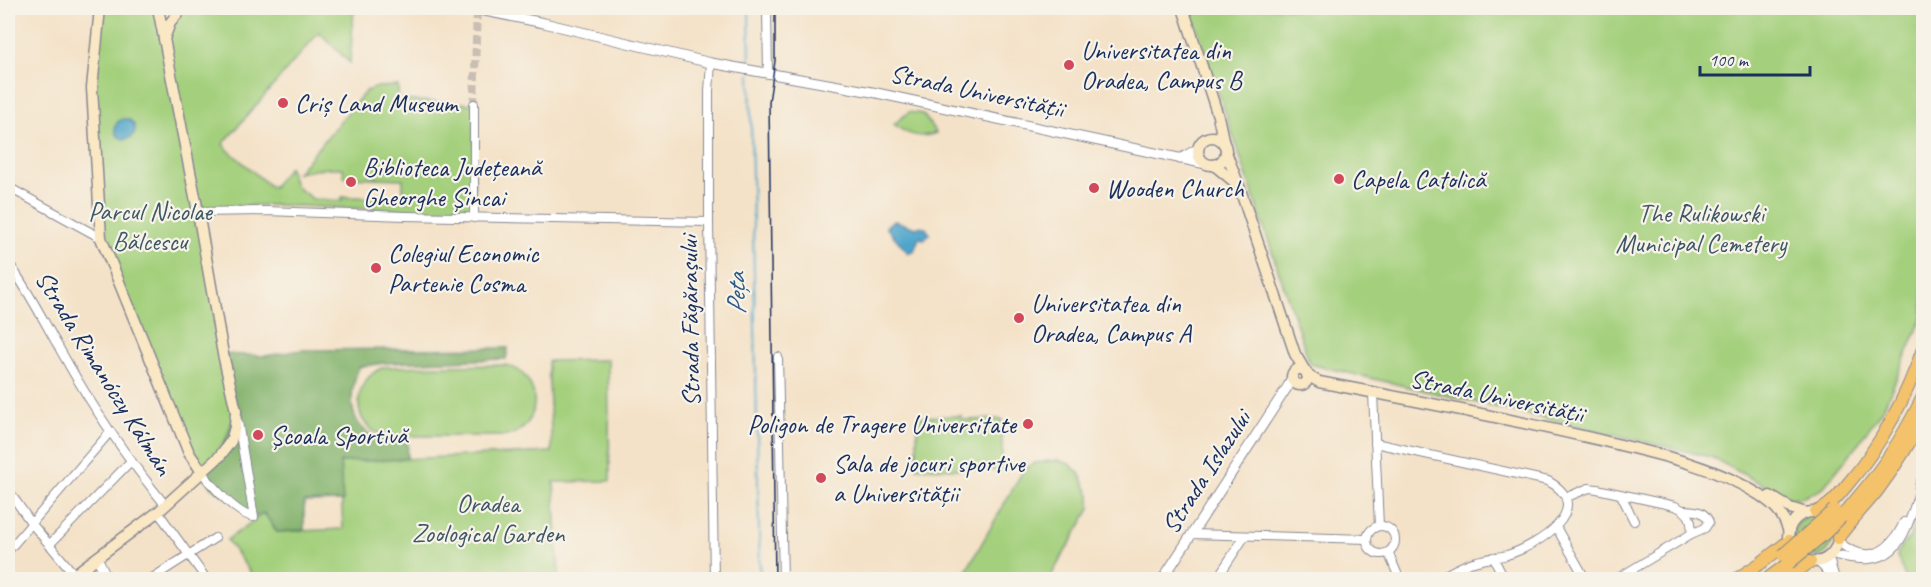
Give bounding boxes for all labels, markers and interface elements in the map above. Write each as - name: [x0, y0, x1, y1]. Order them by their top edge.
- place label: Universitatea din Oradea, Campus B: [1081, 34, 1243, 97]
- scale bar: [1700, 39, 1810, 77]
- text: 100 m: [1709, 49, 1750, 71]
- street label: Strada Universității: [887, 56, 1070, 126]
- marker: Universitatea din Oradea, Campus B: [1062, 58, 1076, 72]
- place label: Criș Land Museum: [295, 87, 460, 120]
- marker: Criș Land Museum: [276, 96, 290, 110]
- place label: Biblioteca Județeană Gheorghe Șincai: [363, 151, 544, 214]
- place label: Capela Catolică: [1351, 163, 1488, 196]
- place label: Wooden Church: [1106, 172, 1245, 205]
- marker: Capela Catolică: [1332, 172, 1346, 186]
- marker: Biblioteca Județeană Gheorghe Șincai: [344, 175, 358, 189]
- marker: Wooden Church: [1087, 181, 1101, 195]
- park label: Parcul Nicolae Bălcescu: [88, 195, 213, 258]
- park label: The Rulikowski Municipal Cemetery: [1616, 197, 1789, 260]
- street label: Strada Făgărașului: [672, 232, 708, 407]
- place label: Colegiul Economic Partenie Cosma: [388, 237, 540, 300]
- marker: Colegiul Economic Partenie Cosma: [369, 261, 383, 275]
- street label: Strada Rimanóczy Kálmán: [28, 264, 181, 483]
- water label: Peța: [719, 271, 753, 315]
- place label: Universitatea din Oradea, Campus A: [1031, 287, 1193, 350]
- marker: Universitatea din Oradea, Campus A: [1012, 311, 1026, 325]
- street label: Strada Universității: [1407, 361, 1590, 431]
- street label: Strada Islazului: [1154, 402, 1260, 540]
- place label: Poligon de Tragere Universitate: [747, 408, 1018, 441]
- marker: Poligon de Tragere Universitate: [1021, 417, 1035, 431]
- place label: Școala Sportivă: [270, 419, 410, 452]
- marker: Școala Sportivă: [251, 428, 265, 442]
- place label: Sala de jocuri sportive a Universității: [833, 447, 1026, 510]
- marker: Sala de jocuri sportive a Universității: [814, 471, 828, 485]
- park label: Oradea Zoological Garden: [412, 487, 566, 550]

